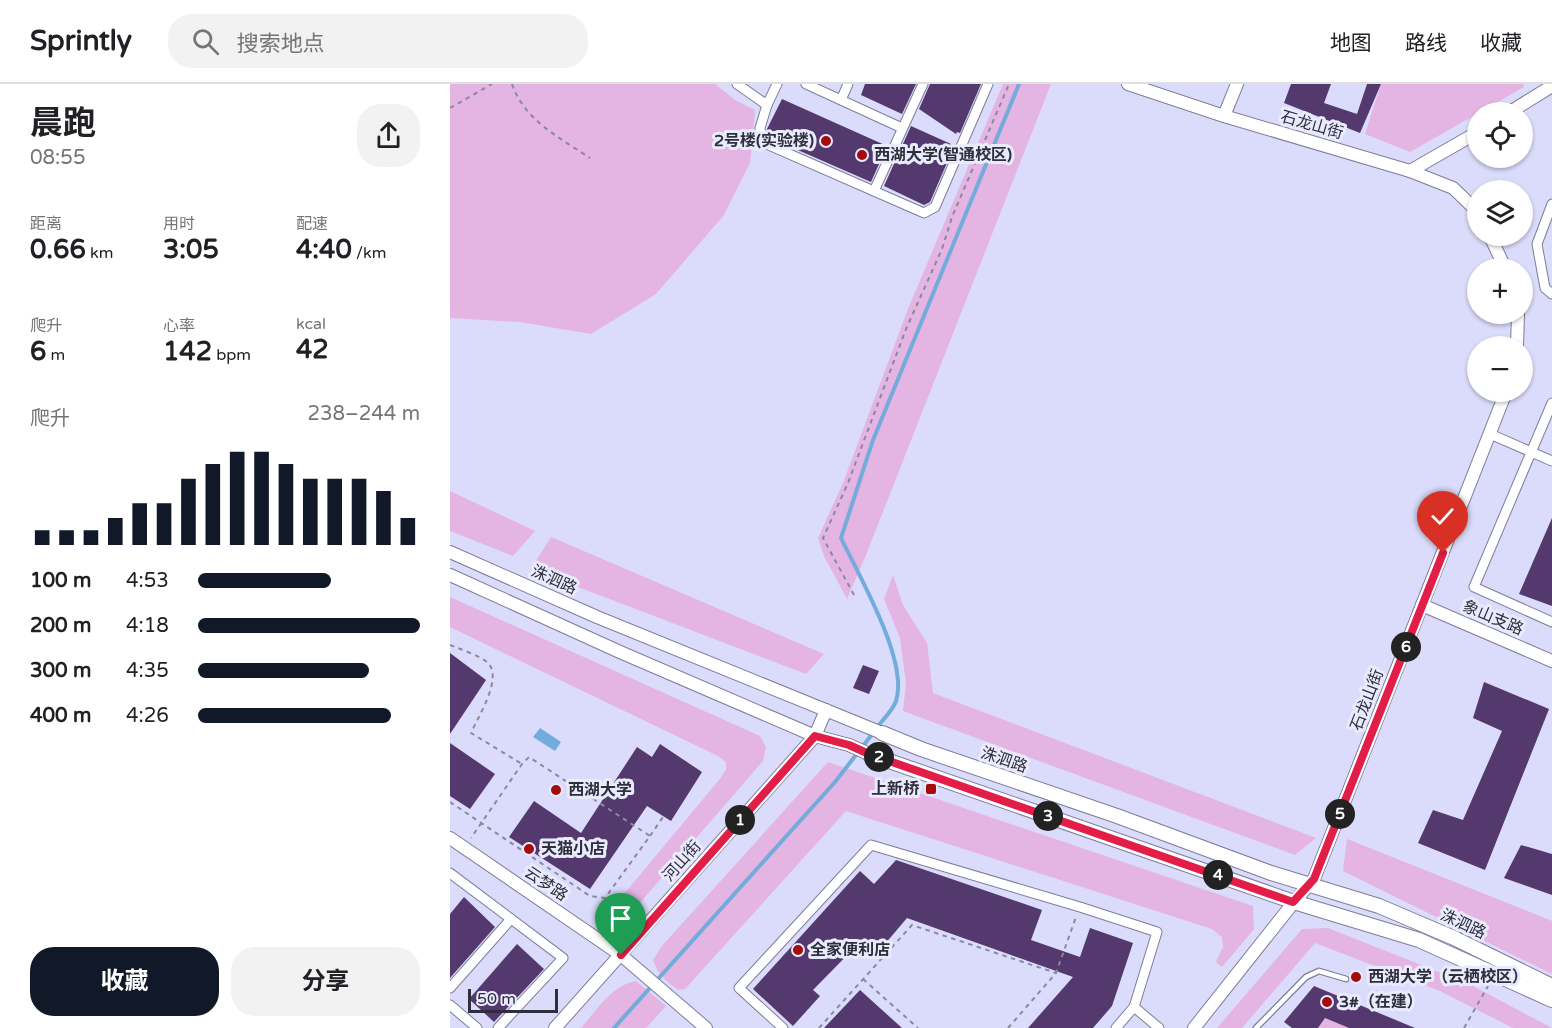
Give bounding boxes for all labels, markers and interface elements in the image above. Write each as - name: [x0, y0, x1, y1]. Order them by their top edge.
- search box: [168, 14, 588, 68]
- text: Sprintly: [30, 24, 132, 58]
- icon: search: [189, 25, 222, 58]
- text: 搜索地点: [237, 31, 325, 57]
- text: 地图: [1330, 31, 1372, 56]
- text: 路线: [1405, 31, 1447, 56]
- text: 收藏: [1480, 31, 1522, 56]
- map controls: [1467, 102, 1533, 402]
- button: locate: [1467, 102, 1533, 168]
- text: 晨跑: [30, 104, 96, 143]
- button: share: [357, 104, 420, 167]
- street label: 石龙山街: [1278, 107, 1346, 143]
- place label: 2号楼(实验楼): [714, 131, 814, 151]
- marker: 2号楼(实验楼): [819, 134, 833, 148]
- place label: 西湖大学(智通校区): [874, 145, 1012, 165]
- text: 08:55: [30, 146, 85, 170]
- marker: 西湖大学(智通校区): [855, 148, 869, 162]
- button: layers: [1467, 180, 1533, 246]
- text: 距离: [30, 214, 62, 234]
- text: 用时: [163, 214, 195, 234]
- text: 配速: [296, 214, 328, 234]
- text: 0.66: [30, 234, 86, 265]
- text: 3:05: [163, 234, 219, 265]
- text: 4:40: [296, 234, 352, 265]
- text: km: [86, 243, 113, 263]
- text: /km: [352, 243, 386, 263]
- button: +: [1467, 258, 1533, 324]
- text: kcal: [296, 314, 326, 334]
- text: 爬升: [30, 316, 62, 336]
- text: 心率: [163, 316, 195, 336]
- text: 42: [296, 334, 329, 365]
- text: 6: [30, 336, 46, 367]
- text: 142: [163, 336, 212, 367]
- button: −: [1467, 336, 1533, 402]
- text: m: [46, 345, 65, 365]
- text: bpm: [212, 345, 251, 365]
- text: 238–244 m: [307, 402, 420, 426]
- text: 爬升: [30, 407, 70, 431]
- pin: [1417, 491, 1468, 553]
- icon: check: [1426, 500, 1459, 533]
- street label: 洙泗路: [528, 561, 580, 599]
- text: 100 m: [30, 569, 91, 593]
- text: 4:53: [126, 569, 169, 593]
- street label: 象山支路: [1460, 596, 1526, 640]
- text: 200 m: [30, 614, 91, 638]
- text: 4:18: [126, 614, 169, 638]
- pin: 6: [1391, 632, 1421, 662]
- text: 6: [1401, 637, 1411, 657]
- text: 300 m: [30, 659, 91, 683]
- text: 4:35: [126, 659, 169, 683]
- street label: 石龙山街: [1346, 667, 1388, 733]
- text: 400 m: [30, 704, 91, 728]
- text: 4:26: [126, 704, 169, 728]
- pin: 2: [864, 742, 894, 772]
- street label: 洙泗路: [978, 743, 1030, 777]
- text: 2: [874, 747, 884, 767]
- place label: 上新桥: [871, 779, 920, 799]
- place label: 西湖大学: [568, 780, 632, 800]
- marker: 上新桥: [924, 782, 938, 796]
- marker: 西湖大学: [549, 783, 563, 797]
- pin: 5: [1325, 799, 1355, 829]
- pin: 3: [1033, 801, 1063, 831]
- text: 5: [1335, 804, 1345, 824]
- pin: 1: [725, 805, 755, 835]
- text: 3: [1043, 806, 1053, 826]
- text: 1: [735, 810, 745, 830]
- street label: 河山街: [659, 836, 705, 886]
- place label: 天猫小店: [541, 839, 605, 859]
- marker: 天猫小店: [522, 842, 536, 856]
- pin: 4: [1203, 860, 1233, 890]
- street label: 云梦路: [521, 862, 571, 906]
- text: 4: [1213, 865, 1223, 885]
- pin: [595, 893, 646, 955]
- icon: arrive: [604, 902, 637, 935]
- street label: 洙泗路: [1437, 905, 1489, 943]
- place label: 全家便利店: [810, 940, 890, 960]
- marker: 全家便利店: [791, 943, 805, 957]
- button: 收藏: [30, 947, 219, 1016]
- button: 分享: [231, 947, 420, 1016]
- place label: 西湖大学（云栖校区）: [1368, 967, 1528, 987]
- marker: 西湖大学（云栖校区）: [1349, 970, 1363, 984]
- scale bar: [468, 986, 558, 1014]
- text: 50 m: [477, 989, 516, 1009]
- place label: 3#（在建）: [1339, 992, 1423, 1012]
- marker: 3#（在建）: [1320, 995, 1334, 1009]

